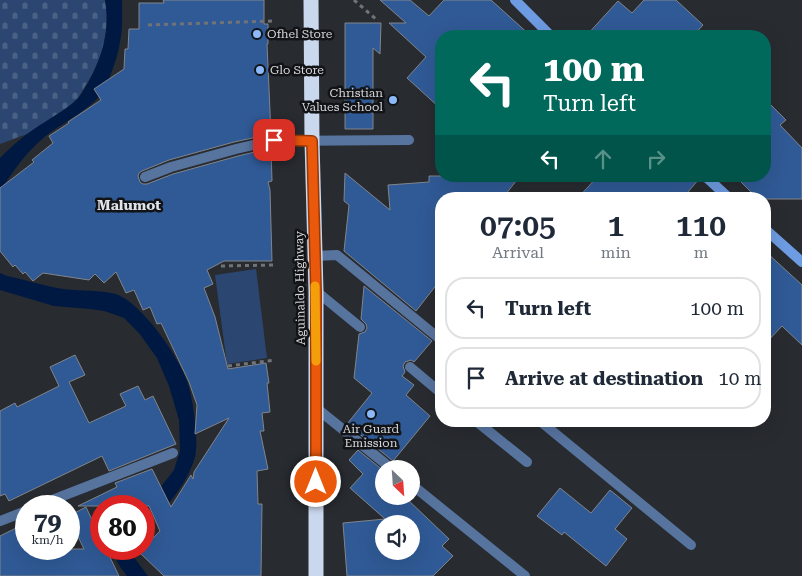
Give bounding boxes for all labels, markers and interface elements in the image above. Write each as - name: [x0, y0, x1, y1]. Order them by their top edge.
- place label: Ofhel Store: [267, 27, 333, 41]
- marker: Ofhel Store: [251, 28, 263, 40]
- text: 100 m: [543, 49, 644, 90]
- icon: left: [460, 50, 525, 115]
- place label: Glo Store: [270, 63, 324, 77]
- marker: Glo Store: [254, 64, 266, 76]
- place label: Christian Values School: [302, 86, 383, 114]
- text: Turn left: [543, 91, 636, 116]
- marker: Christian Values School: [387, 94, 399, 106]
- pin: [253, 119, 295, 161]
- icon: arrive: [260, 126, 288, 154]
- icon: left: [536, 145, 564, 173]
- icon: ahead: [589, 145, 617, 173]
- icon: right: [642, 145, 670, 173]
- district label: Malumot: [97, 197, 161, 213]
- text: 07:05: [480, 208, 556, 243]
- text: 1: [607, 208, 624, 243]
- text: 110: [676, 208, 726, 243]
- street label: Aguinaldo Highway: [292, 230, 308, 345]
- text: Arrival: [492, 243, 544, 262]
- text: min: [601, 243, 631, 262]
- text: m: [694, 243, 708, 262]
- icon: left: [462, 294, 490, 322]
- text: Turn left: [505, 297, 591, 320]
- text: 100 m: [690, 297, 744, 320]
- icon: arrive: [462, 364, 490, 392]
- text: Arrive at destination: [505, 367, 703, 390]
- text: 10 m: [718, 367, 762, 390]
- marker: Air Guard Emission: [365, 408, 377, 420]
- place label: Air Guard Emission: [343, 422, 399, 450]
- position arrow: [289, 455, 341, 507]
- north arrow: [375, 460, 420, 505]
- map controls: [375, 460, 420, 560]
- speed limit sign: 80: [90, 495, 155, 560]
- text: 79: [33, 507, 62, 536]
- button: sound: [375, 515, 420, 560]
- text: km/h: [31, 533, 64, 547]

